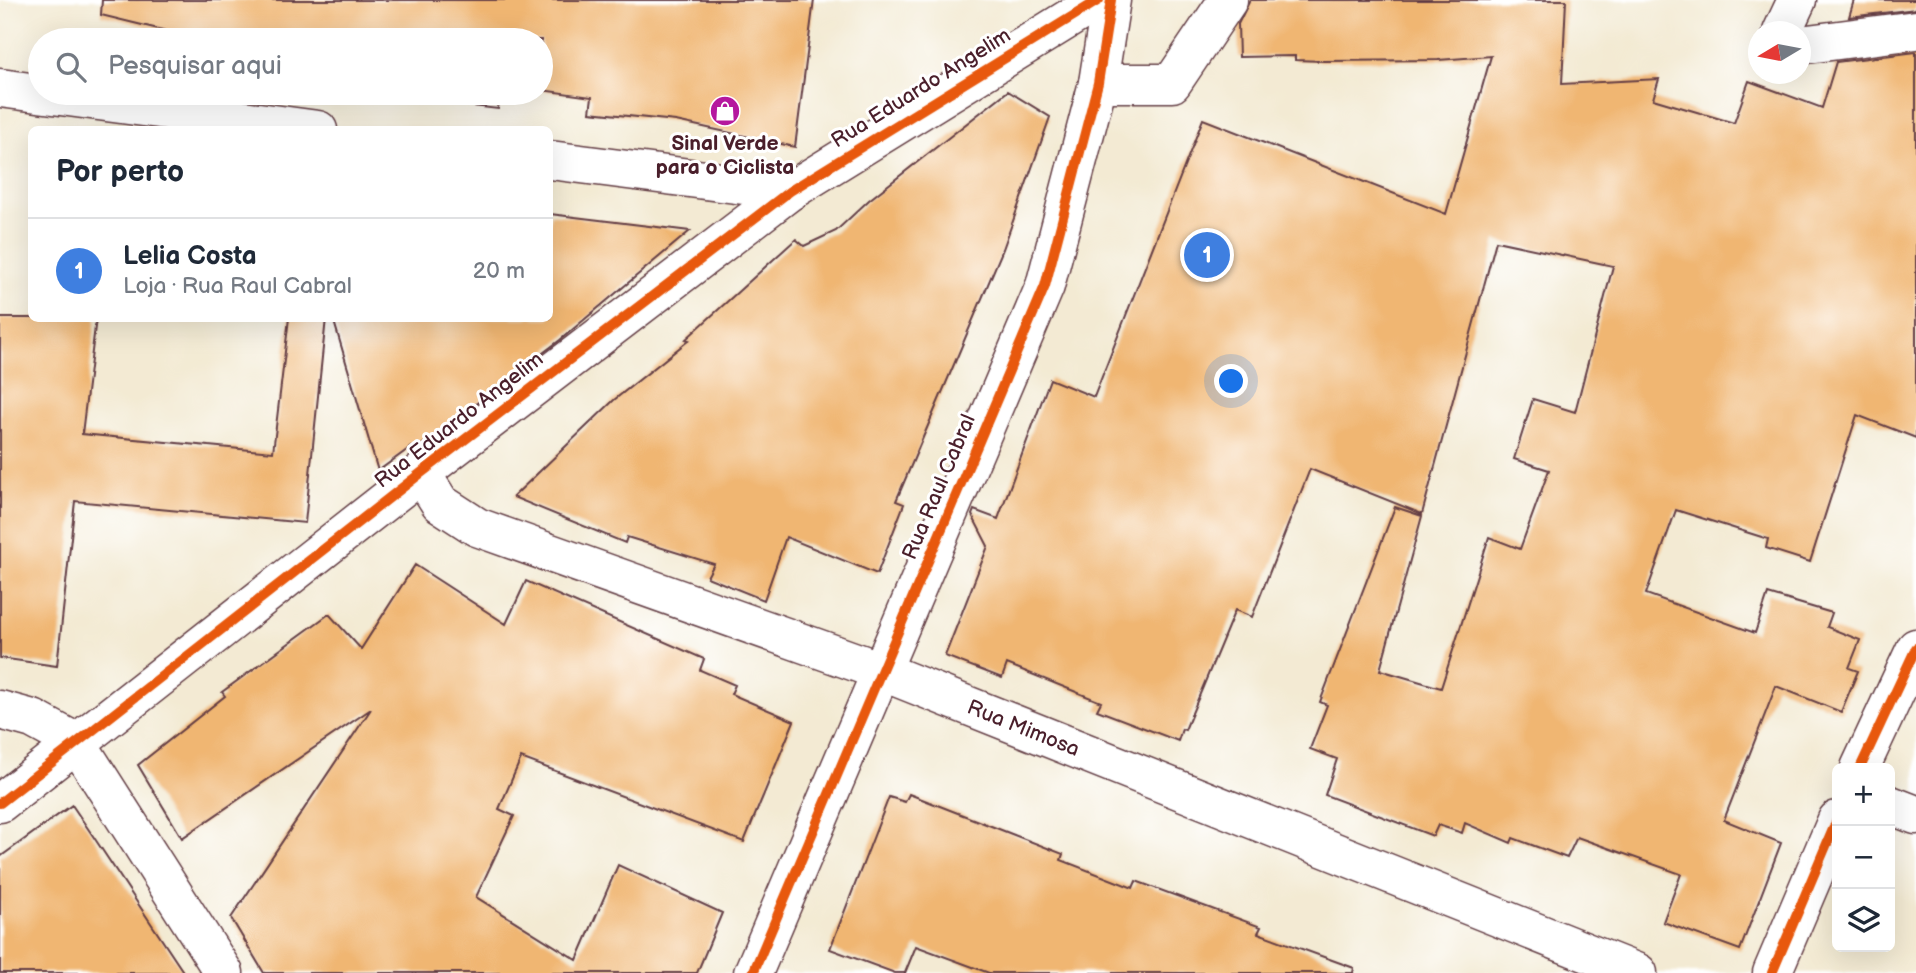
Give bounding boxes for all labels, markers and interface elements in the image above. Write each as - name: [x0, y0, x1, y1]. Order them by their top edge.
- north arrow: [1748, 21, 1811, 84]
- street label: Rua Eduardo Angelim: [827, 23, 1015, 153]
- search box: [28, 28, 553, 105]
- icon: search: [52, 48, 90, 86]
- text: Pesquisar aqui: [108, 51, 282, 82]
- shop icon: Sinal Verde para o Ciclista: [708, 94, 742, 128]
- place label: Sinal Verde para o Ciclista: [656, 131, 794, 180]
- text: Por perto: [56, 154, 184, 190]
- pin: 1: [1184, 229, 1230, 281]
- text: Lelia Costa: [123, 241, 257, 272]
- text: 1: [74, 257, 84, 285]
- text: 20 m: [473, 257, 525, 285]
- text: Loja · Rua Raul Cabral: [123, 272, 352, 300]
- street label: Rua Eduardo Angelim: [370, 347, 548, 493]
- your location: [1214, 364, 1248, 398]
- street label: Rua Raul Cabral: [897, 411, 981, 563]
- street label: Rua Mimosa: [964, 694, 1083, 762]
- map controls: [1832, 763, 1895, 952]
- button: +: [1832, 763, 1895, 826]
- button: −: [1832, 826, 1895, 889]
- button: layers: [1832, 889, 1895, 952]

